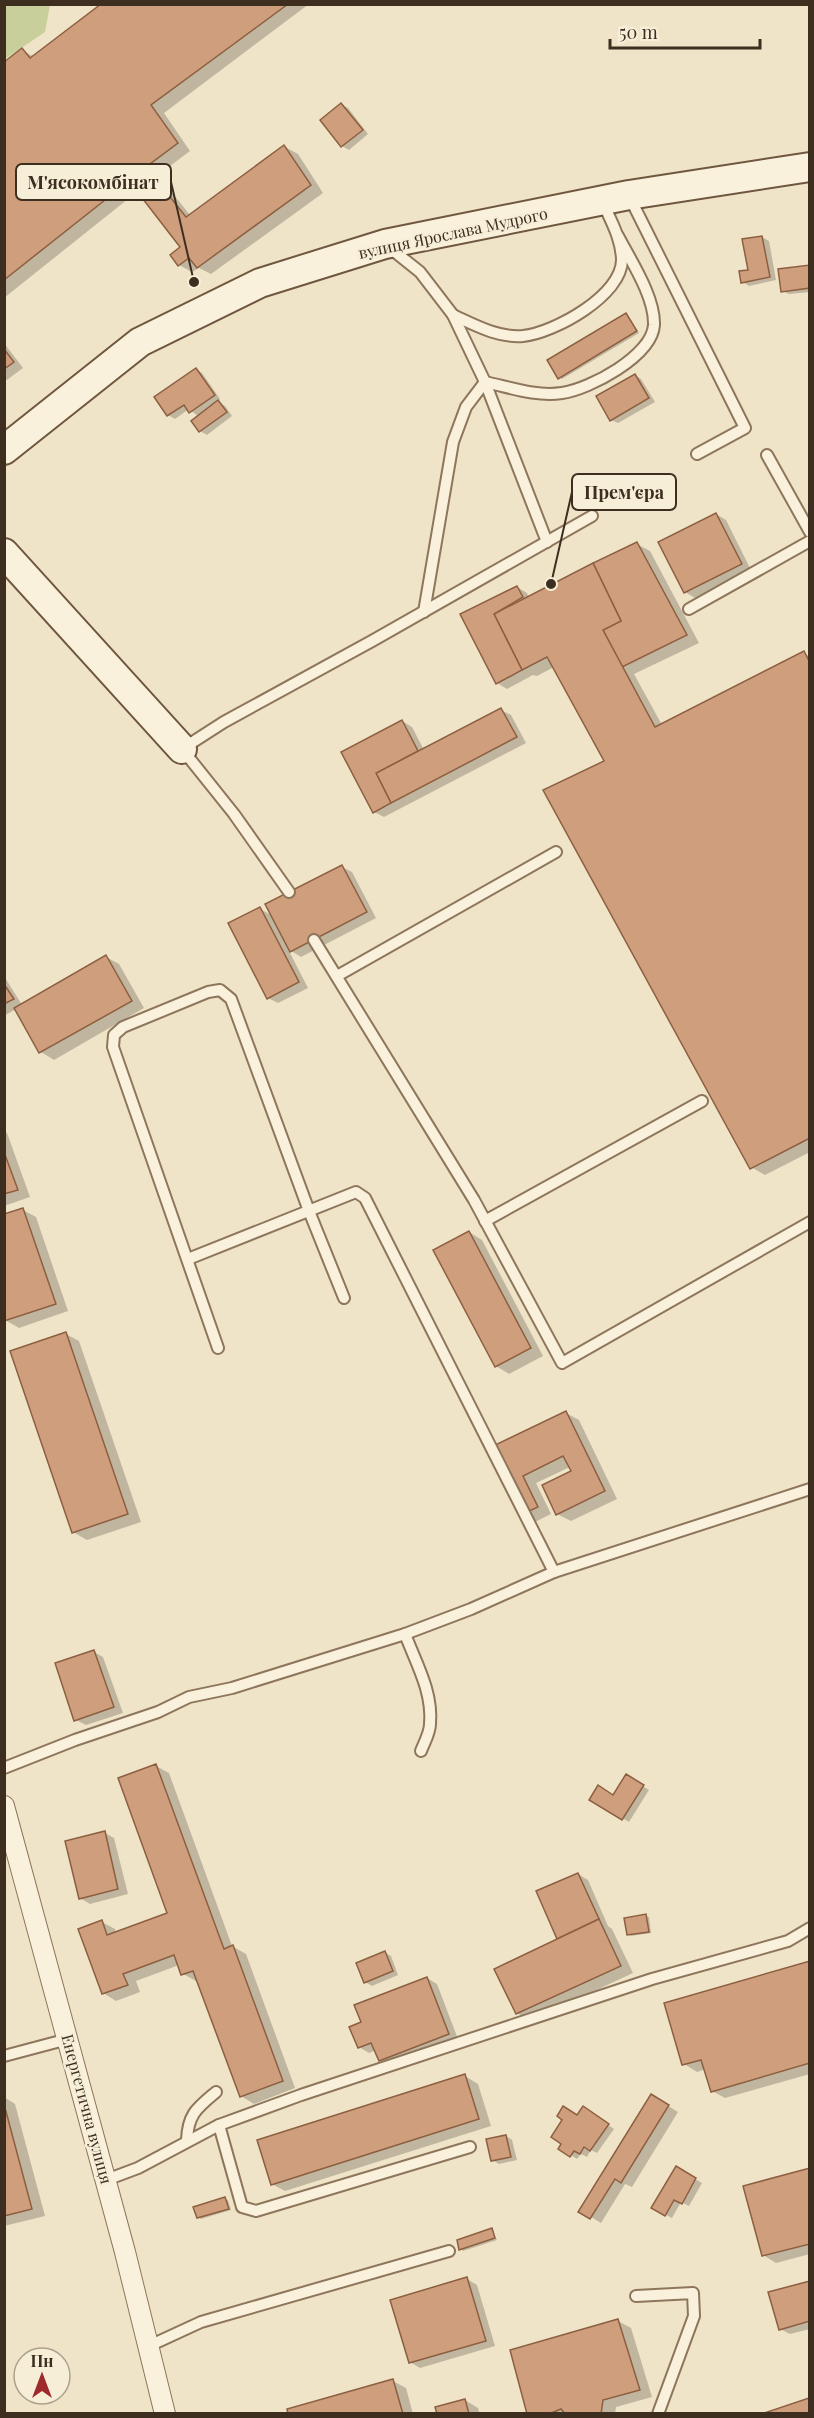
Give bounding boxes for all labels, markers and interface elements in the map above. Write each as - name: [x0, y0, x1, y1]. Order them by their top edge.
- scale bar: [610, 12, 760, 50]
- text: 50 m: [619, 20, 658, 44]
- callout: М'ясокомбінат: [16, 164, 171, 200]
- text: М'ясокомбінат: [27, 170, 159, 194]
- street label: вулиця Ярослава Мудрого: [356, 202, 550, 263]
- callout: Прем'єра: [572, 474, 676, 510]
- text: Прем'єра: [584, 480, 665, 504]
- street label: Енергетична вулиця: [57, 2032, 118, 2187]
- north arrow: [12, 2346, 72, 2406]
- text: Пн: [31, 2350, 54, 2371]

